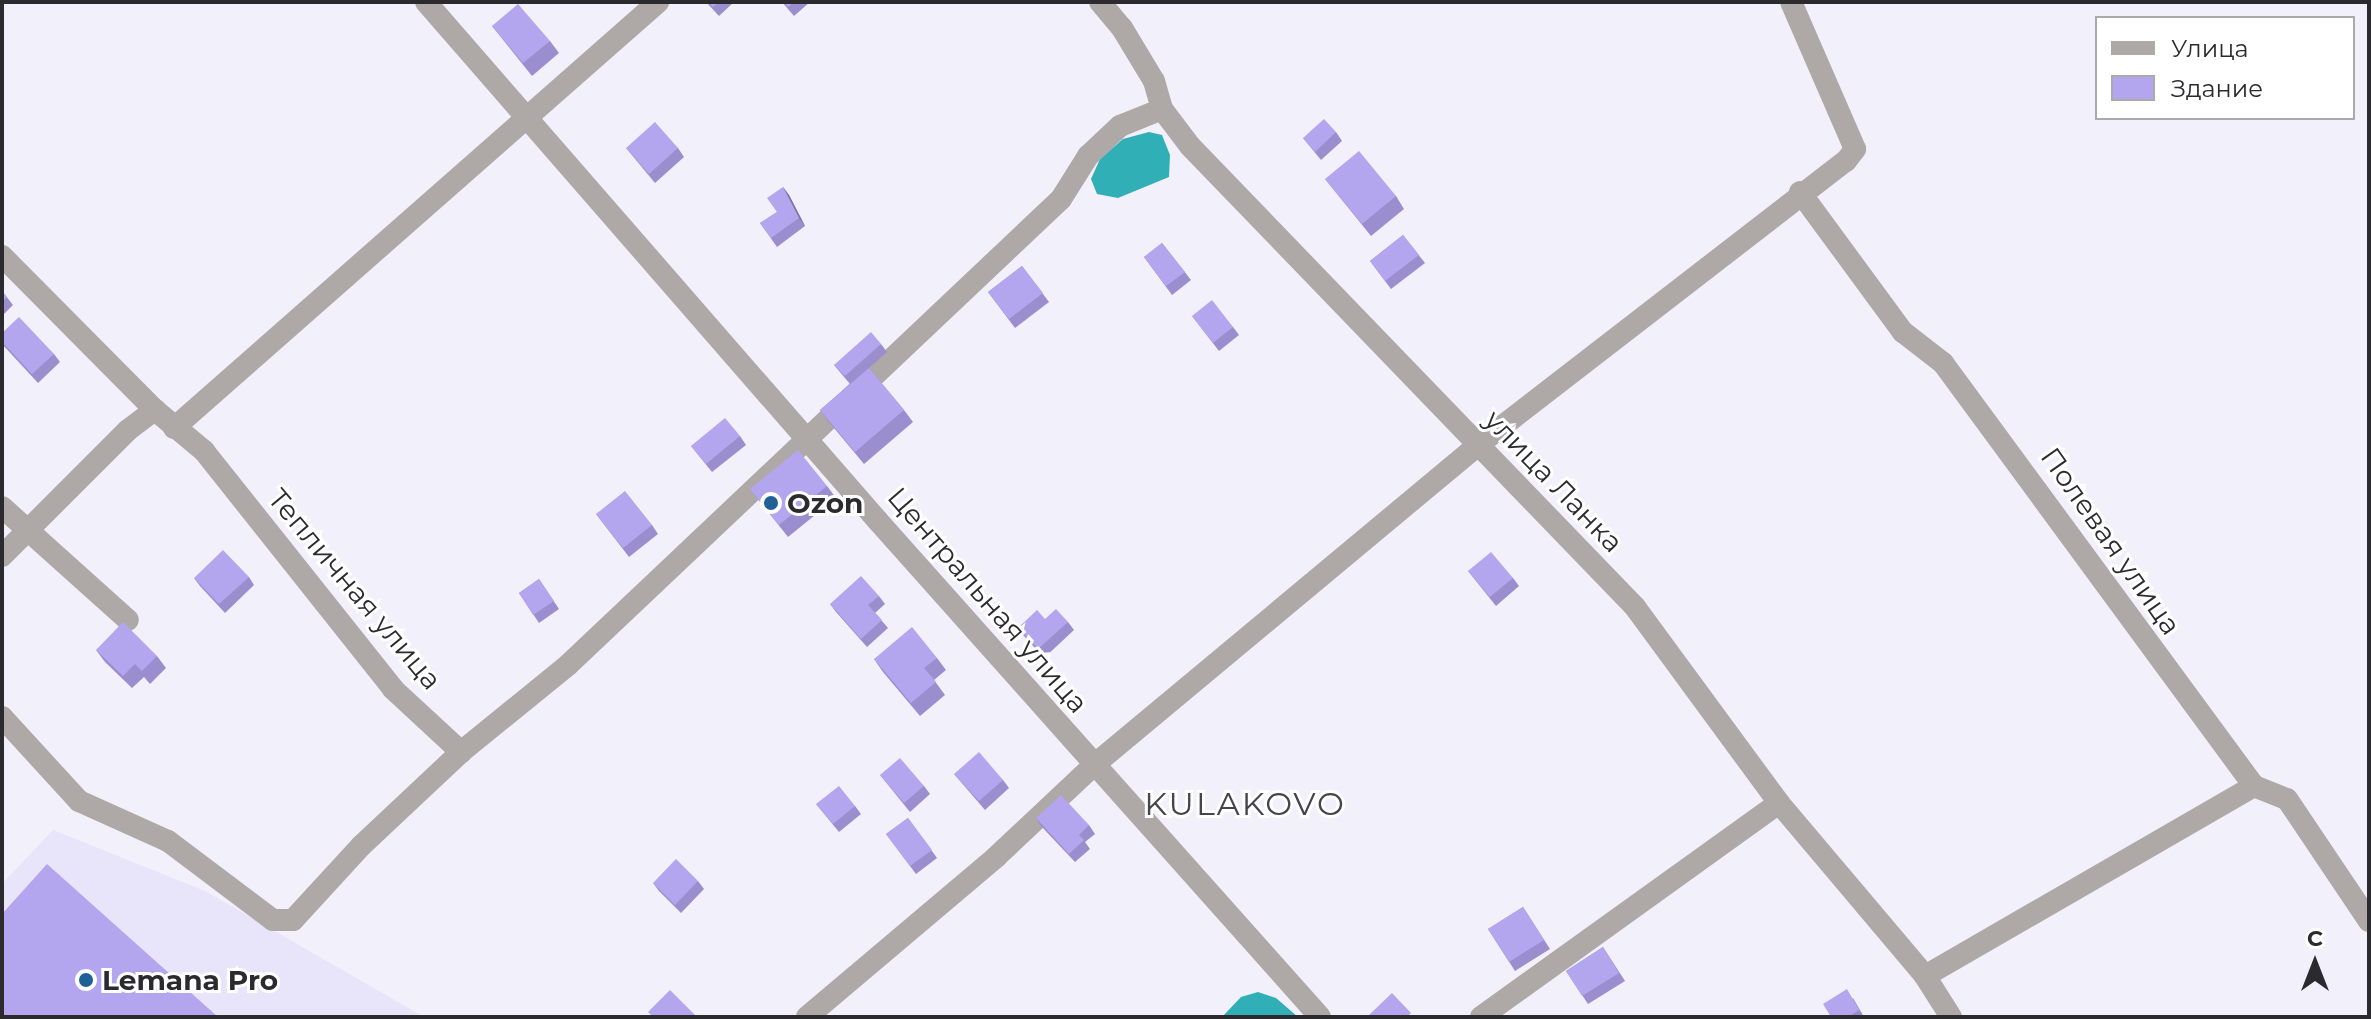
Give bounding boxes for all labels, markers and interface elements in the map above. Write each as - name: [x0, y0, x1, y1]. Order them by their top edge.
- legend: [2095, 16, 2355, 120]
- text: Улица: [2171, 34, 2249, 63]
- text: Здание: [2171, 74, 2263, 103]
- street label: улица Ланка: [1478, 403, 1630, 559]
- street label: Полевая улица: [2034, 441, 2188, 641]
- street label: Центральная улица: [881, 480, 1095, 720]
- street label: Тепличная улица: [261, 482, 449, 696]
- place label: Ozon: [787, 486, 863, 520]
- marker: Ozon: [762, 494, 780, 512]
- district label: KULAKOVO: [1144, 785, 1346, 823]
- north arrow: [2275, 923, 2355, 1003]
- text: С: [2307, 925, 2323, 952]
- place label: Lemana Pro: [102, 963, 278, 997]
- marker: Lemana Pro: [77, 971, 95, 989]

